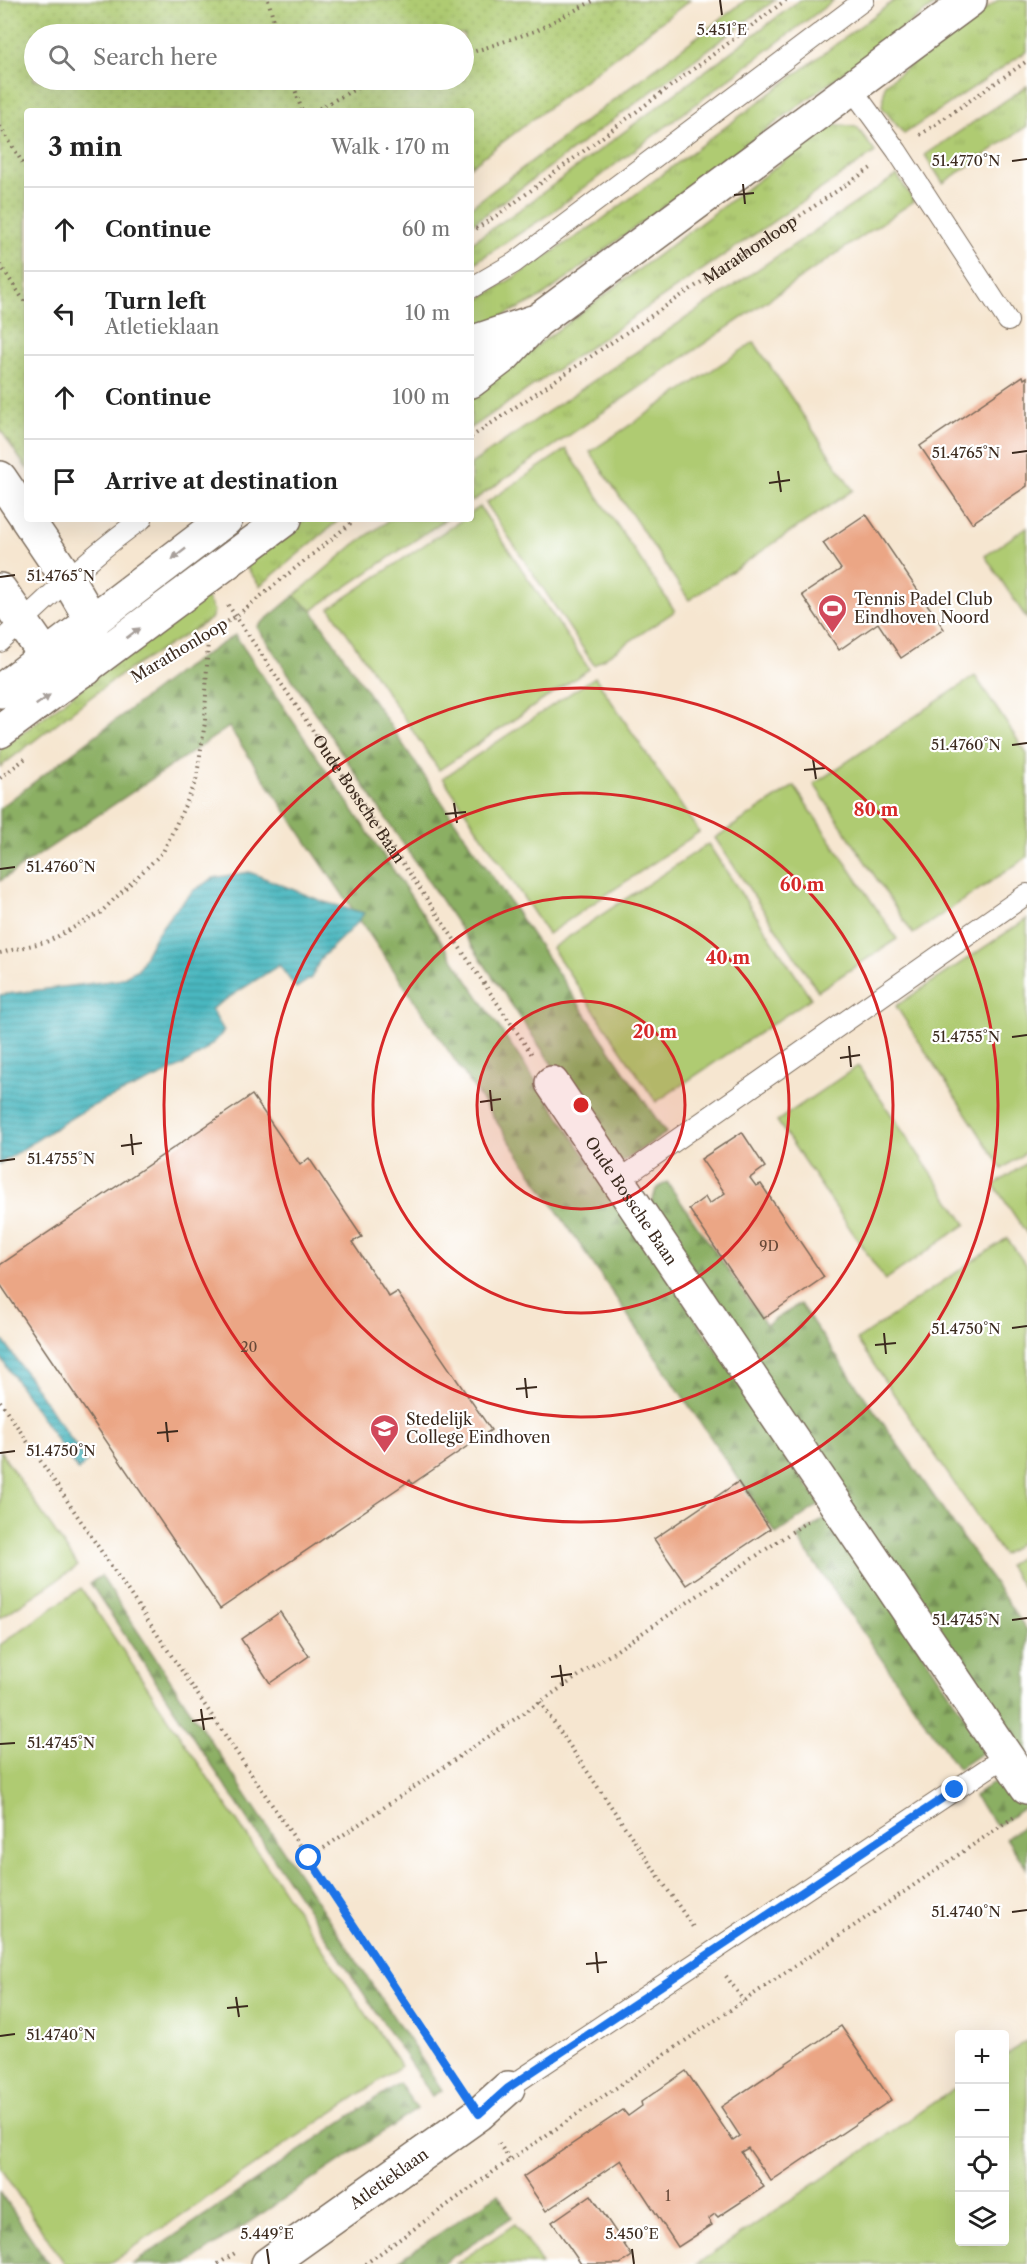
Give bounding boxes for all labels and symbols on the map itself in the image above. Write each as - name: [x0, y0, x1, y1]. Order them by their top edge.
- text: 5.451°E: [697, 20, 747, 39]
- text: 51.4770°N: [932, 151, 1000, 170]
- street label: Marathonloop: [699, 211, 801, 288]
- text: 51.4765°N: [932, 443, 1000, 462]
- one-way arrow: [172, 547, 187, 559]
- text: 51.4765°N: [27, 566, 95, 585]
- place label: Tennis Padel Club Eindhoven Noord: [854, 589, 993, 627]
- sports icon: Tennis Padel Club Eindhoven Noord: [817, 592, 849, 634]
- street label: Marathonloop: [127, 613, 231, 687]
- one-way arrow: [125, 628, 140, 640]
- one-way arrow: [35, 694, 51, 706]
- street label: Oude Bossche Baan: [309, 731, 410, 867]
- text: 51.4760°N: [931, 735, 1001, 754]
- text: 80 m: [853, 799, 899, 821]
- text: 51.4760°N: [26, 857, 96, 876]
- text: 60 m: [780, 874, 824, 896]
- text: 40 m: [706, 947, 750, 969]
- text: 20 m: [633, 1021, 677, 1043]
- text: 51.4755°N: [932, 1027, 1000, 1046]
- centre of rings: [571, 1095, 591, 1115]
- street label: Oude Bossche Baan: [581, 1133, 682, 1269]
- text: 51.4755°N: [27, 1149, 95, 1168]
- house number: 9D: [759, 1237, 779, 1255]
- text: 51.4750°N: [931, 1319, 1001, 1338]
- house number: 20: [241, 1338, 258, 1356]
- place label: Stedelijk College Eindhoven: [406, 1409, 550, 1447]
- school or university icon: Stedelijk College Eindhoven: [369, 1412, 401, 1454]
- text: 51.4750°N: [26, 1441, 96, 1460]
- text: 51.4745°N: [932, 1610, 1000, 1629]
- text: 51.4745°N: [27, 1733, 95, 1752]
- route end: [941, 1776, 967, 1802]
- route start: [295, 1844, 321, 1870]
- text: 51.4740°N: [931, 1902, 1001, 1921]
- text: 51.4740°N: [26, 2025, 96, 2044]
- street label: Atletieklaan: [345, 2144, 432, 2213]
- house number: 1: [665, 2187, 671, 2205]
- text: 5.449°E: [240, 2224, 294, 2243]
- text: 5.450°E: [605, 2224, 659, 2243]

